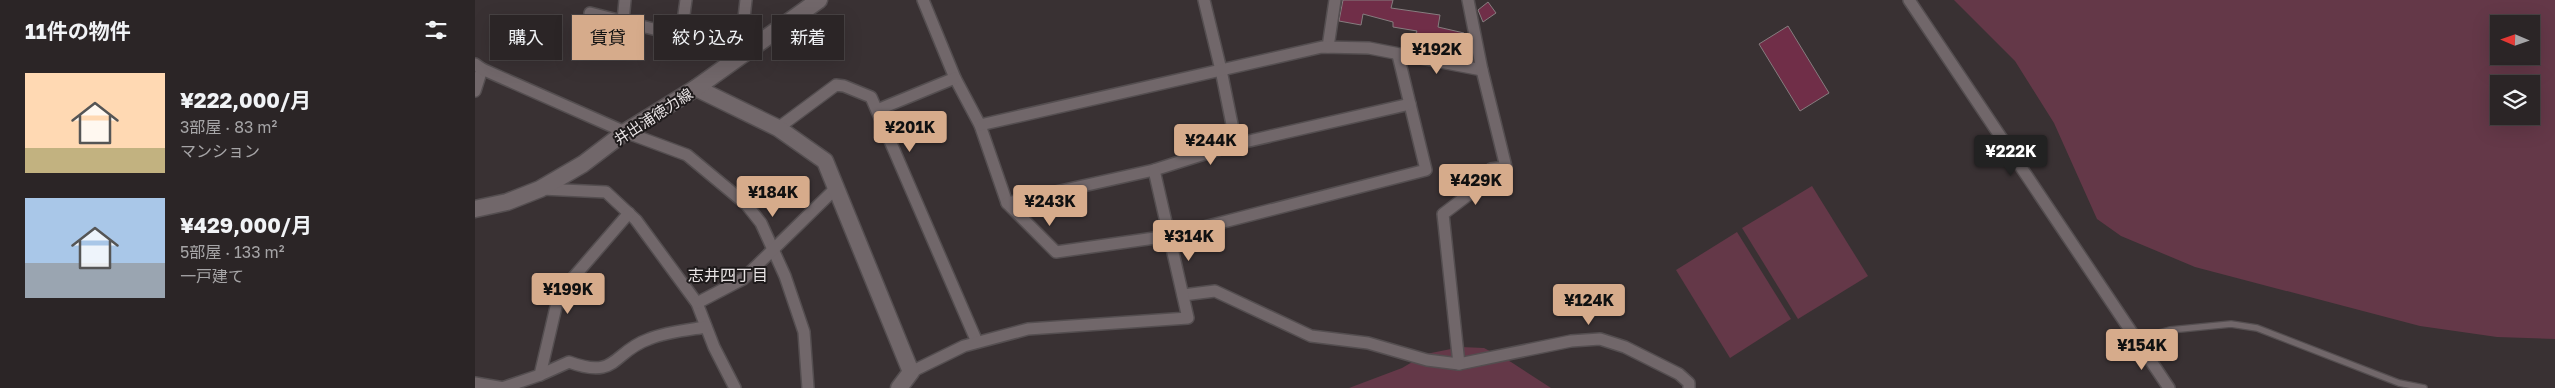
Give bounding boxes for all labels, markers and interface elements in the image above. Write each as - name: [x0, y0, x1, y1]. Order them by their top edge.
- chip: 購入: [490, 15, 562, 60]
- chip: 賃貸: [572, 15, 644, 60]
- chip: 絞り込み: [654, 15, 762, 60]
- chip: 新着: [772, 15, 844, 60]
- north arrow: [2490, 15, 2540, 65]
- map controls: [2490, 15, 2540, 125]
- icon: filters: [422, 16, 450, 44]
- text: 11件の物件: [25, 18, 131, 44]
- pin: ¥192K: [1402, 32, 1472, 75]
- text: ¥192K: [1412, 39, 1462, 59]
- button: layers: [2490, 75, 2540, 125]
- street label: 井出浦徳力線: [610, 84, 696, 148]
- text: ¥222,000/月: [180, 87, 311, 113]
- icon: home: [65, 93, 125, 153]
- pin: ¥201K: [875, 110, 945, 153]
- text: 3部屋 · 83 m²: [180, 117, 277, 137]
- text: ¥201K: [885, 117, 935, 137]
- pin: ¥244K: [1176, 124, 1246, 166]
- text: ¥244K: [1185, 130, 1237, 150]
- pin: ¥222K: [1976, 134, 2046, 177]
- text: マンション: [180, 141, 260, 161]
- text: ¥222K: [1985, 141, 2037, 161]
- pin: ¥429K: [1441, 164, 1511, 206]
- text: ¥429K: [1450, 170, 1502, 190]
- pin: ¥184K: [738, 176, 808, 218]
- text: ¥184K: [748, 182, 798, 202]
- pin: ¥243K: [1015, 184, 1085, 227]
- text: ¥243K: [1024, 191, 1076, 211]
- text: ¥429,000/月: [180, 212, 312, 238]
- icon: home: [65, 218, 125, 278]
- pin: ¥314K: [1154, 220, 1224, 262]
- text: ¥314K: [1164, 226, 1214, 246]
- text: 5部屋 · 133 m²: [180, 242, 284, 262]
- district label: 志井四丁目: [688, 265, 768, 285]
- text: 一戸建て: [180, 266, 244, 286]
- pin: ¥199K: [533, 272, 603, 315]
- text: ¥199K: [543, 279, 593, 299]
- pin: ¥124K: [1554, 284, 1624, 326]
- text: ¥124K: [1564, 290, 1614, 310]
- pin: ¥154K: [2107, 328, 2177, 371]
- text: ¥154K: [2117, 335, 2167, 355]

